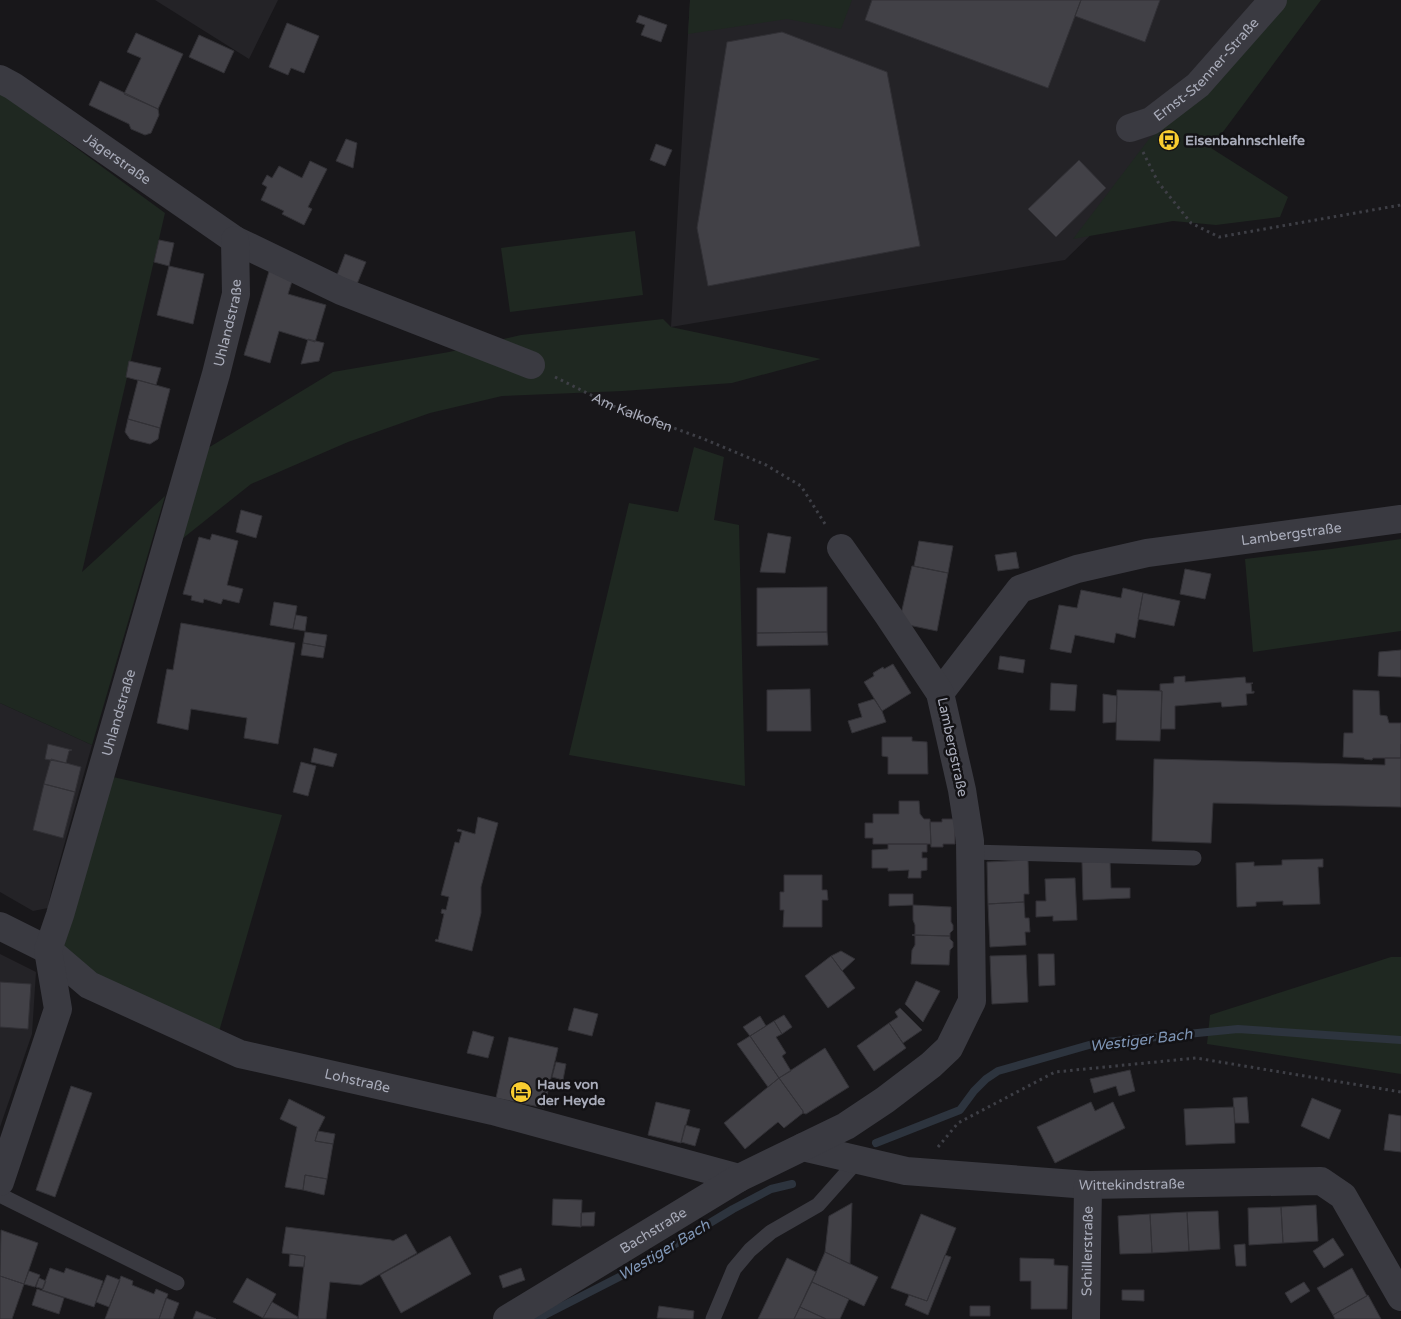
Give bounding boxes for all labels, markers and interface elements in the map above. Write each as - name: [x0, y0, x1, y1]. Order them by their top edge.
- street label: Ernst-Stenner-Straße: [1150, 14, 1262, 125]
- bus stop icon: Eisenbahnschleife: [1157, 128, 1181, 152]
- street label: Jägerstraße: [80, 130, 154, 188]
- place label: Eisenbahnschleife: [1185, 132, 1305, 149]
- street label: Uhlandstraße: [210, 279, 245, 368]
- street label: Am Kalkofen: [589, 389, 675, 436]
- street label: Lambergstraße: [1240, 519, 1343, 549]
- street label: Uhlandstraße: [98, 667, 139, 758]
- street label: Lambergstraße: [934, 696, 971, 798]
- water label: Westiger Bach: [1089, 1025, 1194, 1055]
- street label: Lohstraße: [323, 1065, 392, 1097]
- place label: Haus von der Heyde: [537, 1076, 605, 1109]
- hotel icon: Haus von der Heyde: [509, 1080, 533, 1104]
- street label: Wittekindstraße: [1078, 1175, 1185, 1194]
- street label: Bachstraße: [617, 1204, 690, 1257]
- street label: Schillerstraße: [1078, 1206, 1097, 1296]
- water label: Westiger Bach: [615, 1215, 714, 1284]

